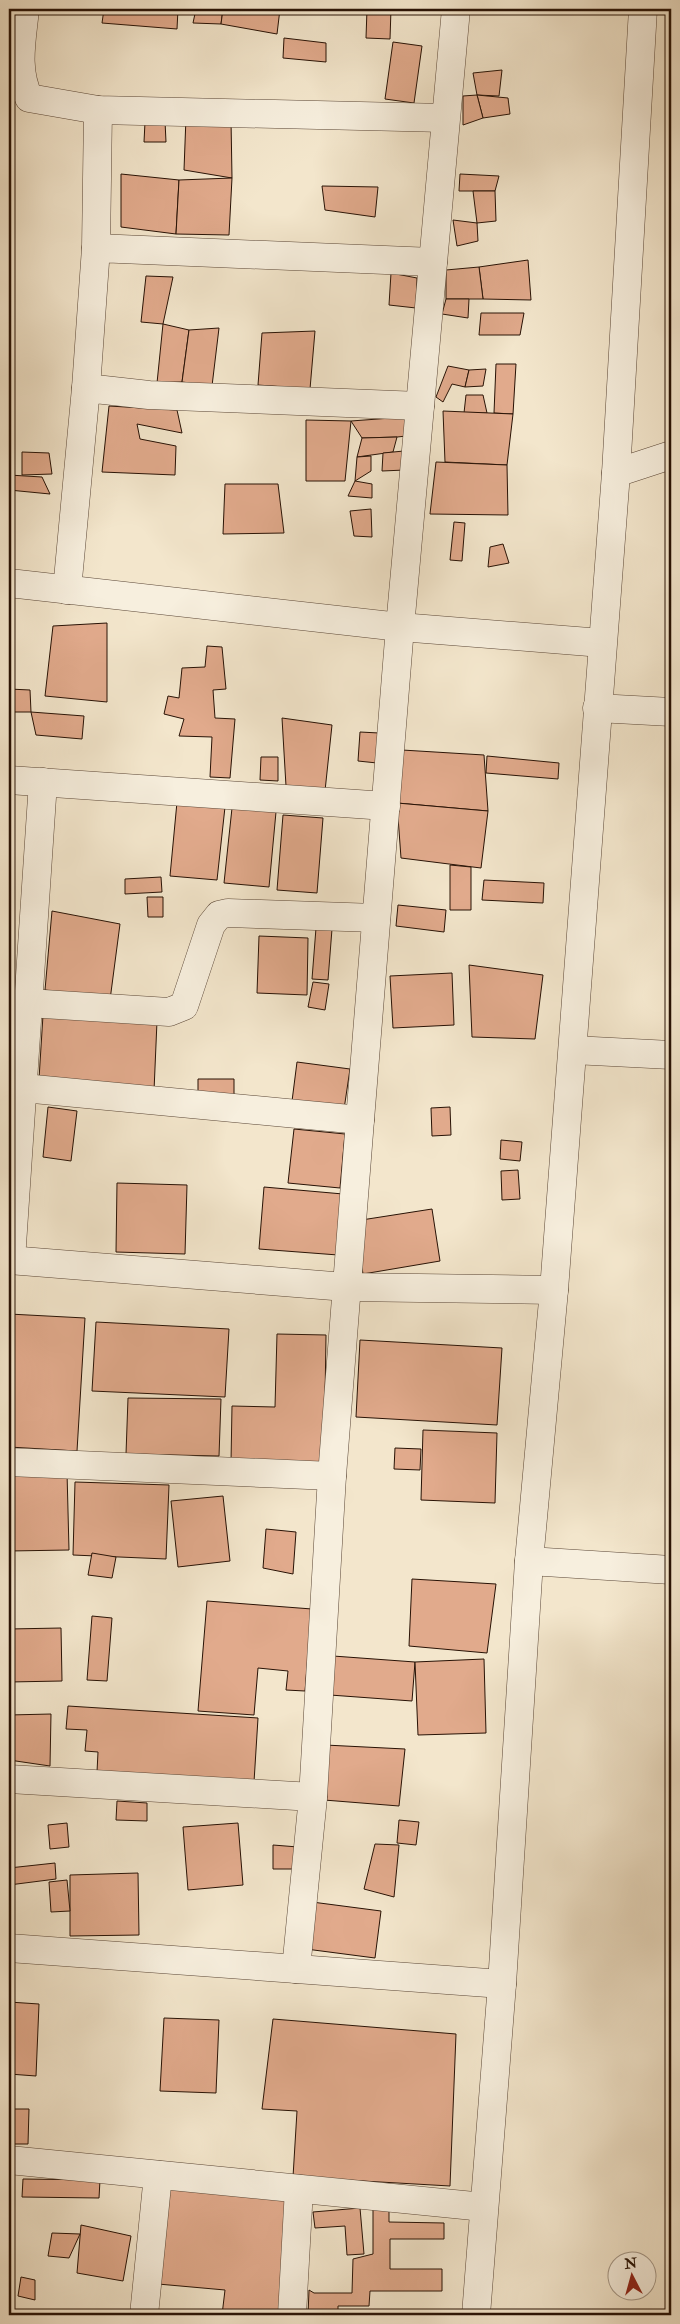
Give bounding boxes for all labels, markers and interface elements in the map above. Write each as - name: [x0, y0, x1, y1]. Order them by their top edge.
- north arrow: [608, 2252, 658, 2302]
- text: N: [623, 2254, 638, 2273]

